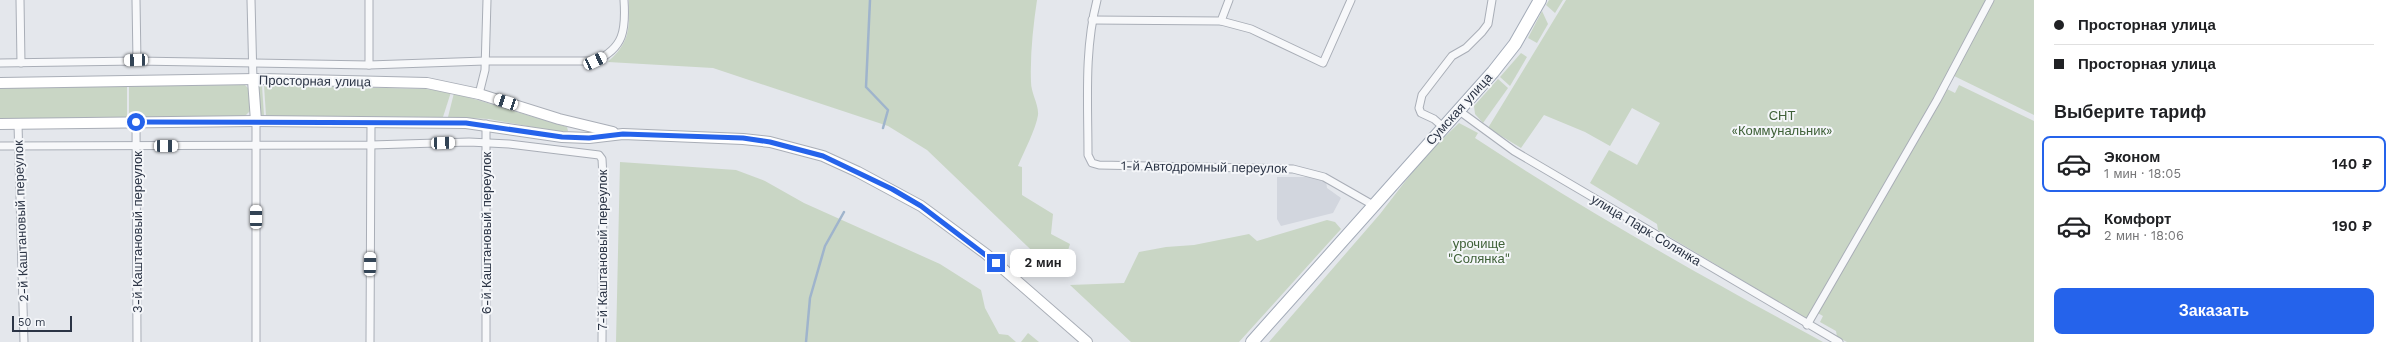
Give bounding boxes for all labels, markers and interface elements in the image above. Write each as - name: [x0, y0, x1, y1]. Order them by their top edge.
- text: Просторная улица: [2078, 16, 2216, 34]
- car: [582, 50, 608, 72]
- car: [124, 54, 148, 66]
- text: Просторная улица: [2078, 55, 2216, 73]
- street label: Сумская улица: [1423, 69, 1496, 148]
- street label: Просторная улица: [259, 73, 372, 89]
- car: [493, 93, 519, 111]
- text: Выберите тариф: [2054, 101, 2206, 122]
- park label: СНТ «Коммунальник»: [1731, 108, 1833, 138]
- route start: [127, 113, 145, 131]
- car: [431, 137, 455, 149]
- street label: 2-й Каштановый переулок: [11, 140, 31, 302]
- car: [154, 140, 178, 152]
- icon: car: [2056, 146, 2092, 182]
- text: Эконом: [2104, 148, 2160, 166]
- street label: 3-й Каштановый переулок: [130, 151, 145, 313]
- street label: 6-й Каштановый переулок: [479, 152, 494, 314]
- text: 140 ₽: [2332, 155, 2372, 173]
- street label: 1-й Автодромный переулок: [1121, 158, 1287, 176]
- text: 1 мин · 18:05: [2104, 166, 2181, 181]
- street label: 7-й Каштановый переулок: [595, 169, 610, 331]
- street label: улица Парк Солянка: [1588, 191, 1704, 269]
- car: [250, 205, 262, 229]
- icon: car: [2056, 208, 2092, 244]
- text: Комфорт: [2104, 210, 2171, 228]
- text: 190 ₽: [2332, 217, 2372, 235]
- text: 2 мин · 18:06: [2104, 228, 2184, 243]
- park label: урочище "Солянка": [1448, 236, 1510, 266]
- callout: 2 мин: [1010, 249, 1076, 277]
- car: [364, 252, 376, 276]
- route end: [987, 254, 1005, 272]
- text: 2 мин: [1024, 255, 1062, 270]
- button: Заказать: [2054, 288, 2374, 334]
- scale bar: [12, 314, 72, 333]
- text: 50 m: [18, 316, 45, 329]

